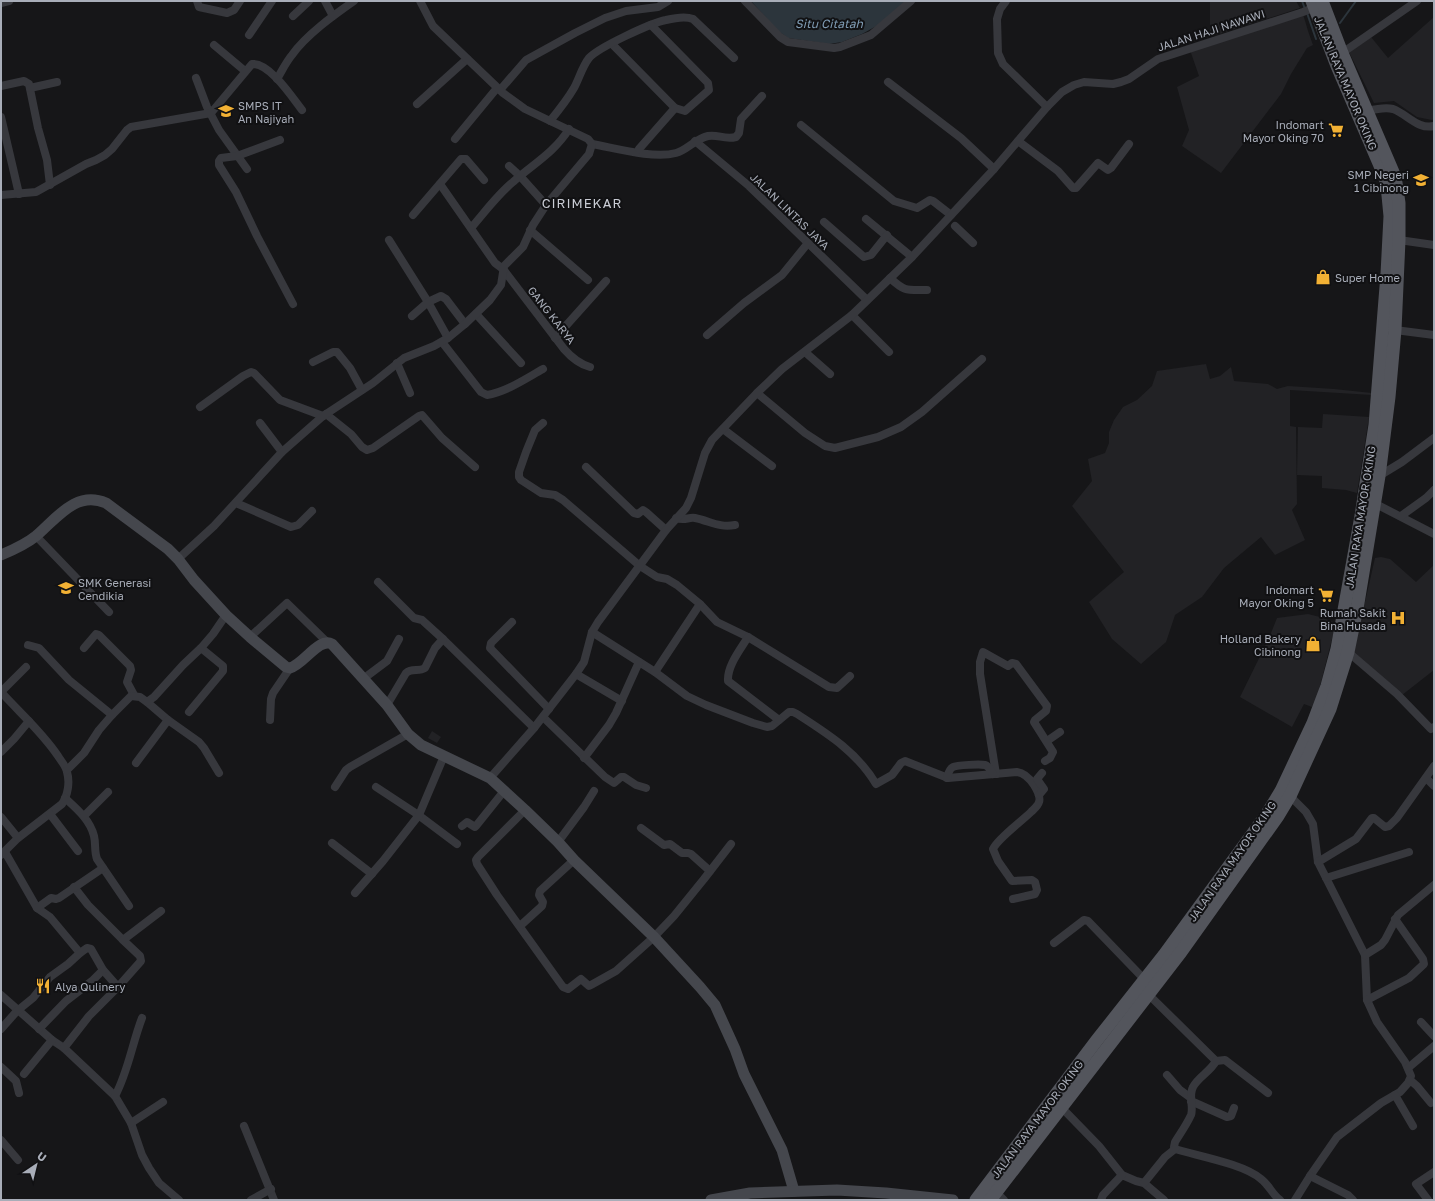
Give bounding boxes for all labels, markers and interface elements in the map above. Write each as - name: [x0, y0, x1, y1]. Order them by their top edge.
- street label: JALAN HAJI NAWAWI: [1156, 7, 1266, 53]
- street label: JALAN RAYA MAYOR OKING: [1312, 14, 1380, 152]
- water label: Situ Citatah: [795, 16, 863, 31]
- place label: SMPS IT An Najiyah: [238, 99, 294, 125]
- school or university icon: SMPS IT An Najiyah: [217, 102, 235, 120]
- place label: Indomart Mayor Oking 70: [1243, 118, 1324, 144]
- supermarket icon: Indomart Mayor Oking 70: [1327, 121, 1345, 139]
- place label: SMP Negeri 1 Cibinong: [1347, 168, 1409, 194]
- street label: JALAN LINTAS JAYA: [748, 170, 833, 252]
- school or university icon: SMP Negeri 1 Cibinong: [1412, 171, 1430, 189]
- district label: CIRIMEKAR: [542, 195, 622, 211]
- shop icon: Super Home: [1314, 268, 1332, 286]
- place label: Super Home: [1335, 271, 1400, 284]
- street label: GANG KARYA: [526, 284, 579, 347]
- street label: JALAN RAYA MAYOR OKING: [1342, 445, 1378, 589]
- place label: SMK Generasi Cendikia: [78, 576, 151, 602]
- school or university icon: SMK Generasi Cendikia: [57, 579, 75, 597]
- place label: Indomart Mayor Oking 5: [1239, 583, 1314, 609]
- supermarket icon: Indomart Mayor Oking 5: [1317, 586, 1335, 604]
- place label: Rumah Sakit Bina Husada: [1320, 606, 1386, 632]
- hospital icon: Rumah Sakit Bina Husada: [1389, 609, 1407, 627]
- place label: Holland Bakery Cibinong: [1220, 632, 1301, 658]
- shop icon: Holland Bakery Cibinong: [1304, 635, 1322, 653]
- street label: JALAN RAYA MAYOR OKING: [1185, 798, 1279, 924]
- restaurant icon: Alya Qulinery: [34, 977, 52, 995]
- place label: Alya Qulinery: [55, 980, 125, 993]
- street label: JALAN RAYA MAYOR OKING: [988, 1057, 1086, 1180]
- north arrow: [16, 1145, 56, 1185]
- text: U: [35, 1149, 49, 1164]

